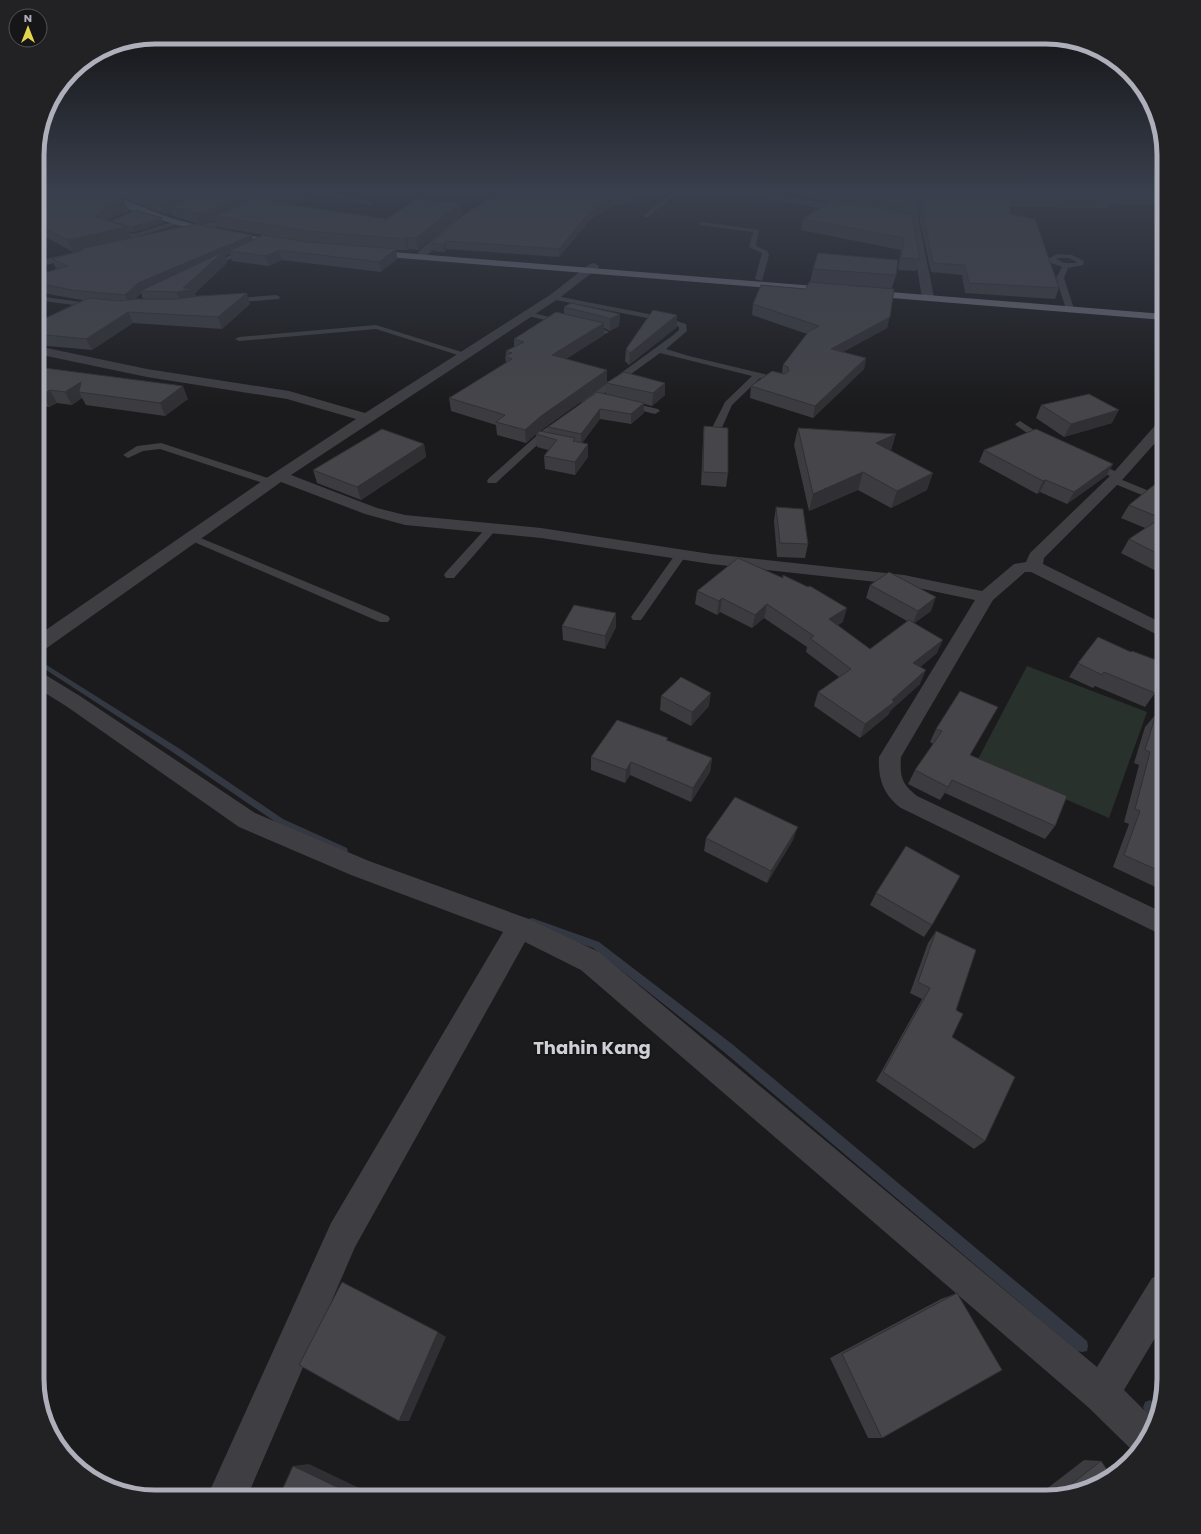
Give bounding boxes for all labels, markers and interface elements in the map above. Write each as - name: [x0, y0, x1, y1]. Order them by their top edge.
- north arrow: [8, 8, 48, 48]
- text: N: [24, 10, 32, 26]
- district label: Thahin Kang: [533, 1035, 651, 1060]

